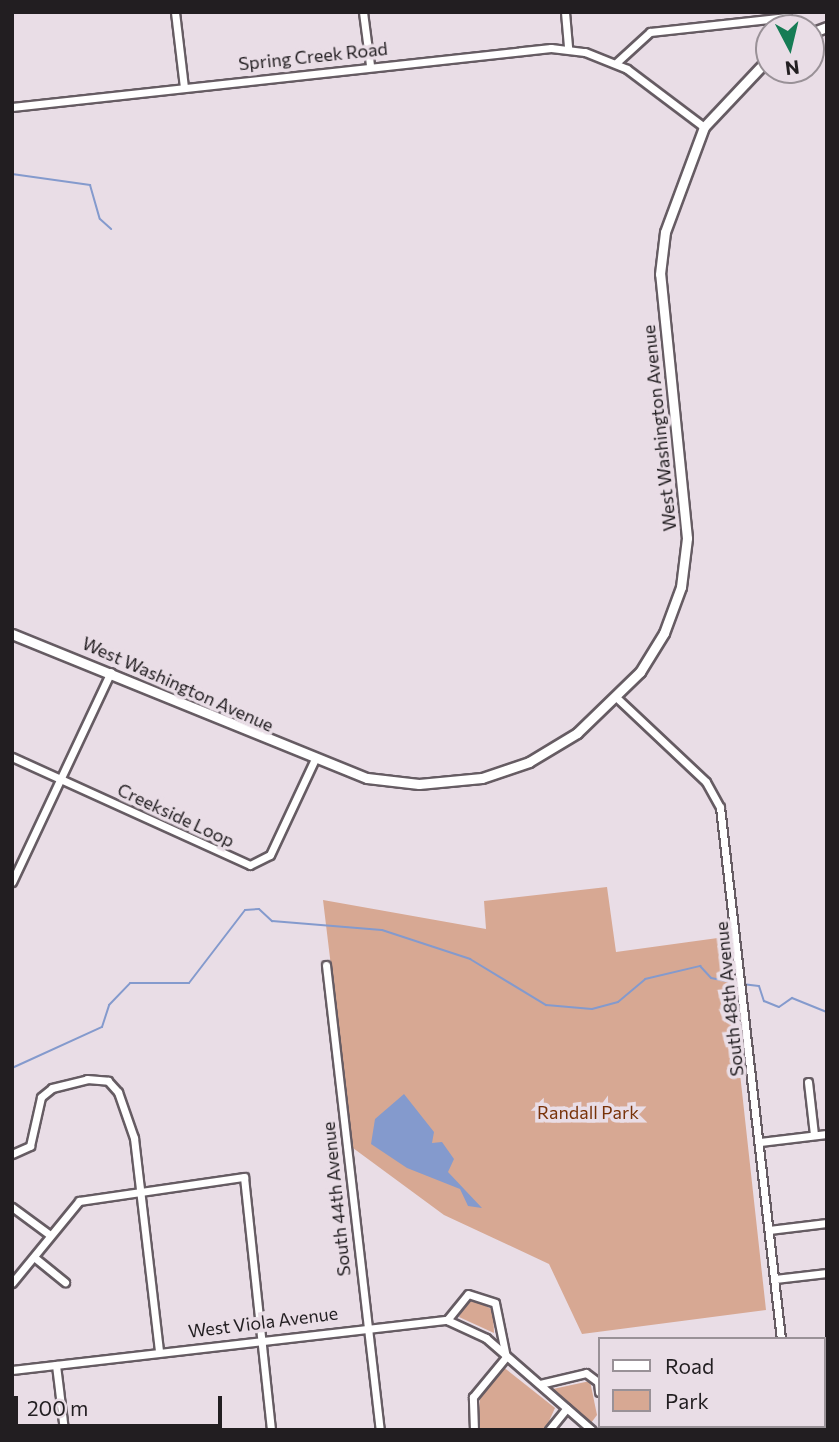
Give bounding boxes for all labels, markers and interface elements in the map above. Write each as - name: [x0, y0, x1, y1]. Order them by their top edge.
- north arrow: [755, 14, 825, 84]
- street label: Spring Creek Road: [237, 37, 389, 75]
- text: N: [784, 56, 801, 81]
- street label: West Washington Avenue: [637, 324, 681, 532]
- street label: West Washington Avenue: [79, 632, 277, 736]
- street label: Creekside Loop: [114, 778, 238, 852]
- street label: South 48th Avenue: [710, 921, 748, 1077]
- park label: Randall Park: [537, 1101, 639, 1123]
- street label: South 44th Avenue: [317, 1121, 355, 1277]
- street label: West Viola Avenue: [187, 1302, 339, 1342]
- legend: [598, 1337, 825, 1428]
- text: Road: [665, 1353, 714, 1378]
- scale bar: [18, 1382, 226, 1426]
- text: Park: [665, 1388, 709, 1413]
- text: 200 m: [27, 1395, 88, 1420]

